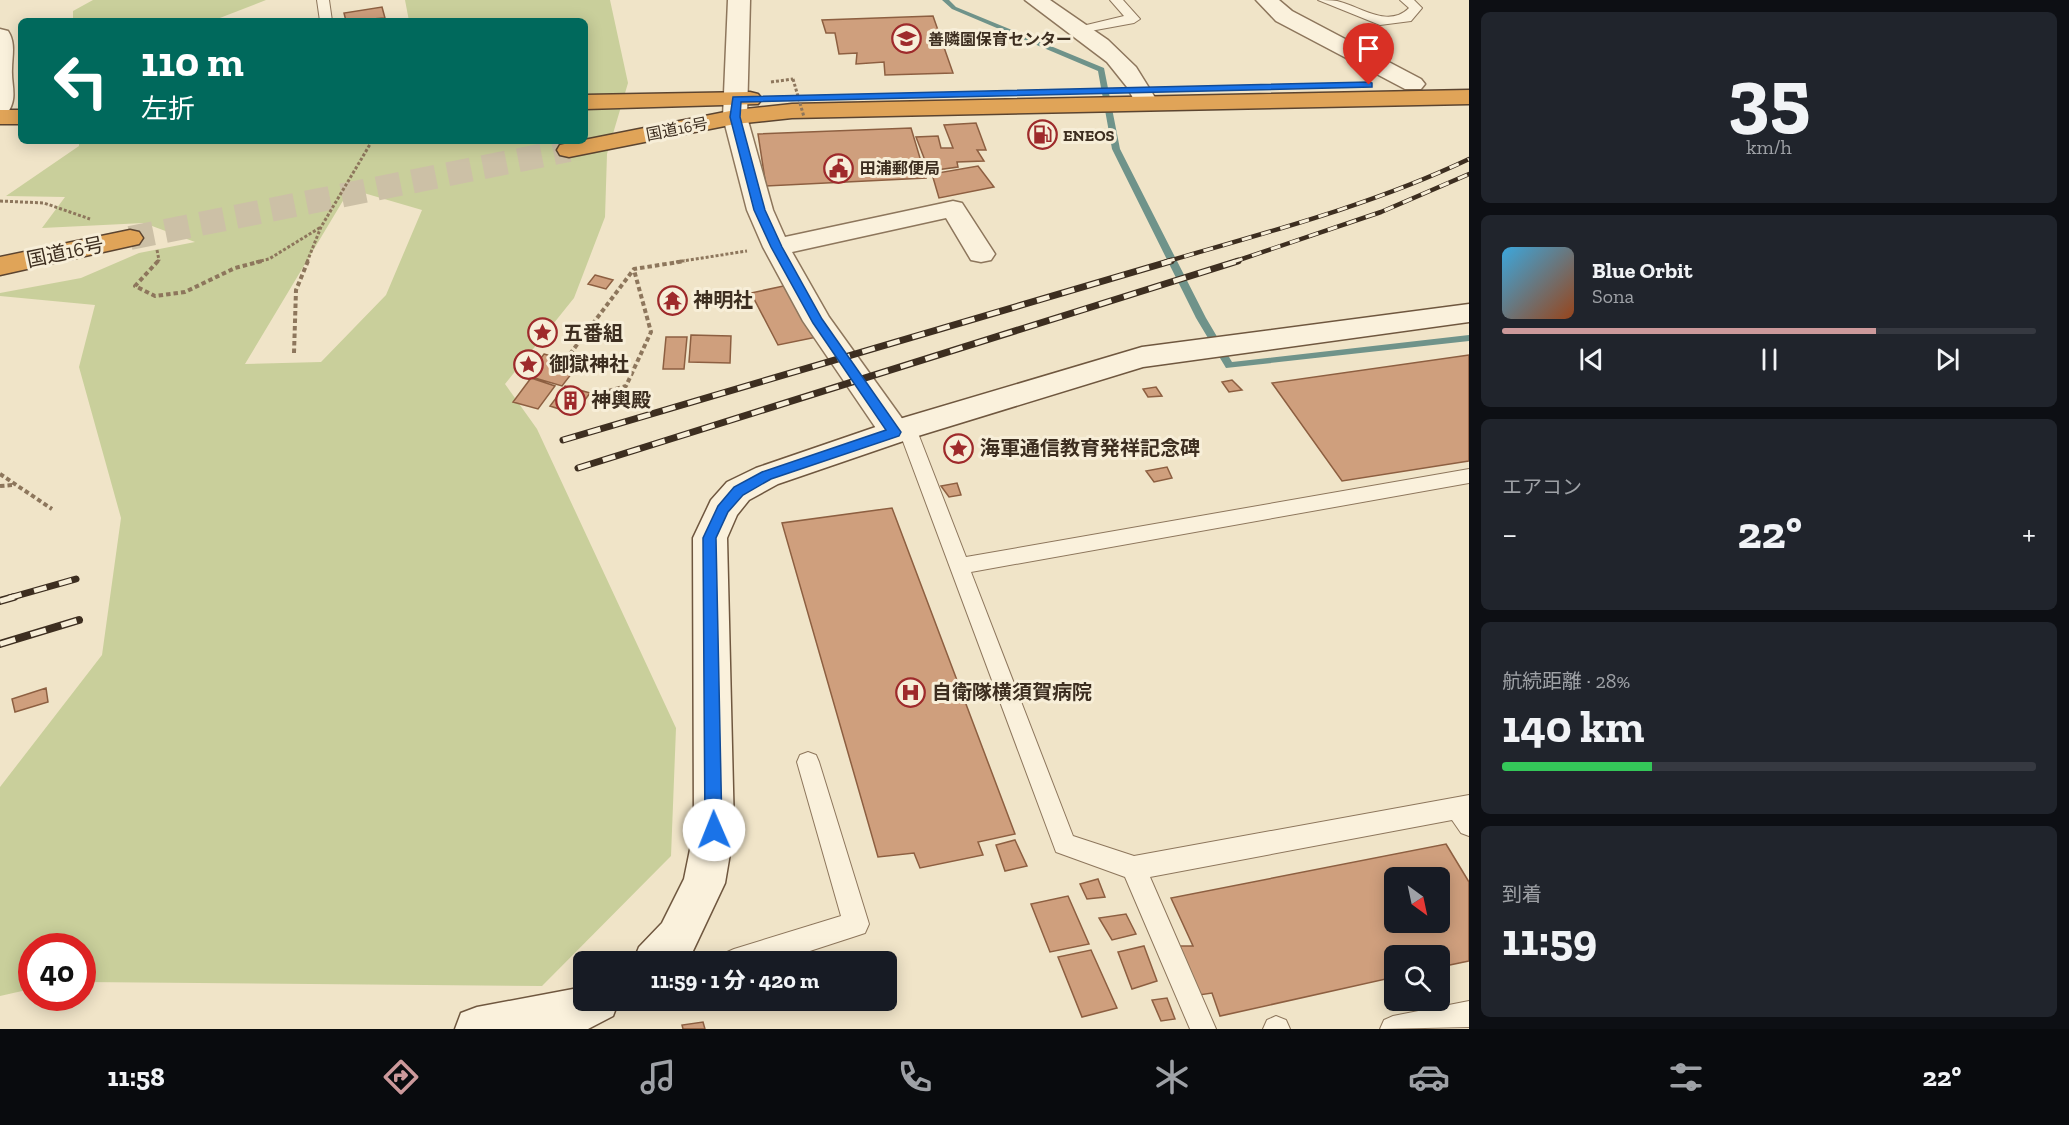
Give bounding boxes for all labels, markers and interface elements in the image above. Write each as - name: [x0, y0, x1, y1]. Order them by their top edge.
- school or university icon: 善隣園保育センター: [891, 23, 923, 55]
- pin: [1343, 23, 1394, 85]
- place label: 善隣園保育センター: [928, 30, 1072, 49]
- icon: arrive: [1352, 32, 1385, 65]
- text: 110 m: [141, 36, 244, 87]
- icon: left: [42, 42, 120, 120]
- text: 35: [1728, 49, 1810, 143]
- text: 左折: [141, 93, 195, 125]
- street label: 国道16号: [644, 114, 710, 144]
- fuel station icon: ENEOS: [1026, 119, 1058, 151]
- place label: ENEOS: [1063, 126, 1115, 145]
- text: km/h: [1746, 135, 1792, 159]
- public building icon: 田浦郵便局: [823, 152, 855, 184]
- place label: 田浦郵便局: [860, 159, 940, 178]
- street label: 国道16号: [24, 232, 106, 272]
- text: Blue Orbit: [1592, 257, 1692, 284]
- temple icon: 神明社: [656, 284, 688, 316]
- text: Sona: [1592, 284, 1634, 308]
- place label: 神明社: [693, 288, 753, 312]
- place icon: 五番組: [526, 317, 558, 349]
- place label: 五番組: [563, 321, 623, 345]
- icon: previous: [1575, 343, 1608, 376]
- icon: pause: [1753, 343, 1786, 376]
- icon: next: [1931, 343, 1964, 376]
- place icon: 御獄神社: [512, 348, 544, 380]
- place label: 御獄神社: [549, 352, 629, 376]
- building icon: 神輿殿: [554, 384, 586, 416]
- place label: 神輿殿: [591, 388, 651, 412]
- place icon: 海軍通信教育発祥記念碑: [943, 432, 975, 464]
- place label: 海軍通信教育発祥記念碑: [980, 436, 1200, 460]
- text: エアコン: [1502, 475, 1582, 499]
- text: 22°: [1737, 506, 1802, 560]
- text: −: [1502, 514, 1517, 553]
- text: +: [2022, 514, 2036, 553]
- text: 航続距離 · 28%: [1502, 669, 1630, 693]
- hospital icon: 自衛隊横須賀病院: [895, 676, 927, 708]
- place label: 自衛隊横須賀病院: [932, 680, 1092, 704]
- text: 140 km: [1502, 700, 1644, 754]
- position arrow: [682, 798, 746, 862]
- north arrow: [1384, 867, 1450, 933]
- map controls: [1384, 867, 1450, 1011]
- text: 到着: [1502, 882, 1542, 906]
- text: 11:59: [1502, 913, 1597, 967]
- speed limit sign: 40: [18, 933, 96, 1011]
- button: search: [1384, 945, 1450, 1011]
- text: 11:59 · 1 分 · 420 m: [651, 967, 819, 994]
- icon: directions: [380, 1056, 422, 1098]
- icon: music: [637, 1056, 679, 1098]
- icon: phone: [894, 1056, 936, 1098]
- icon: climate: [1151, 1056, 1193, 1098]
- icon: car: [1408, 1056, 1450, 1098]
- icon: filters: [1665, 1056, 1707, 1098]
- text: 11:58: [108, 1061, 165, 1093]
- text: 22°: [1923, 1061, 1961, 1093]

